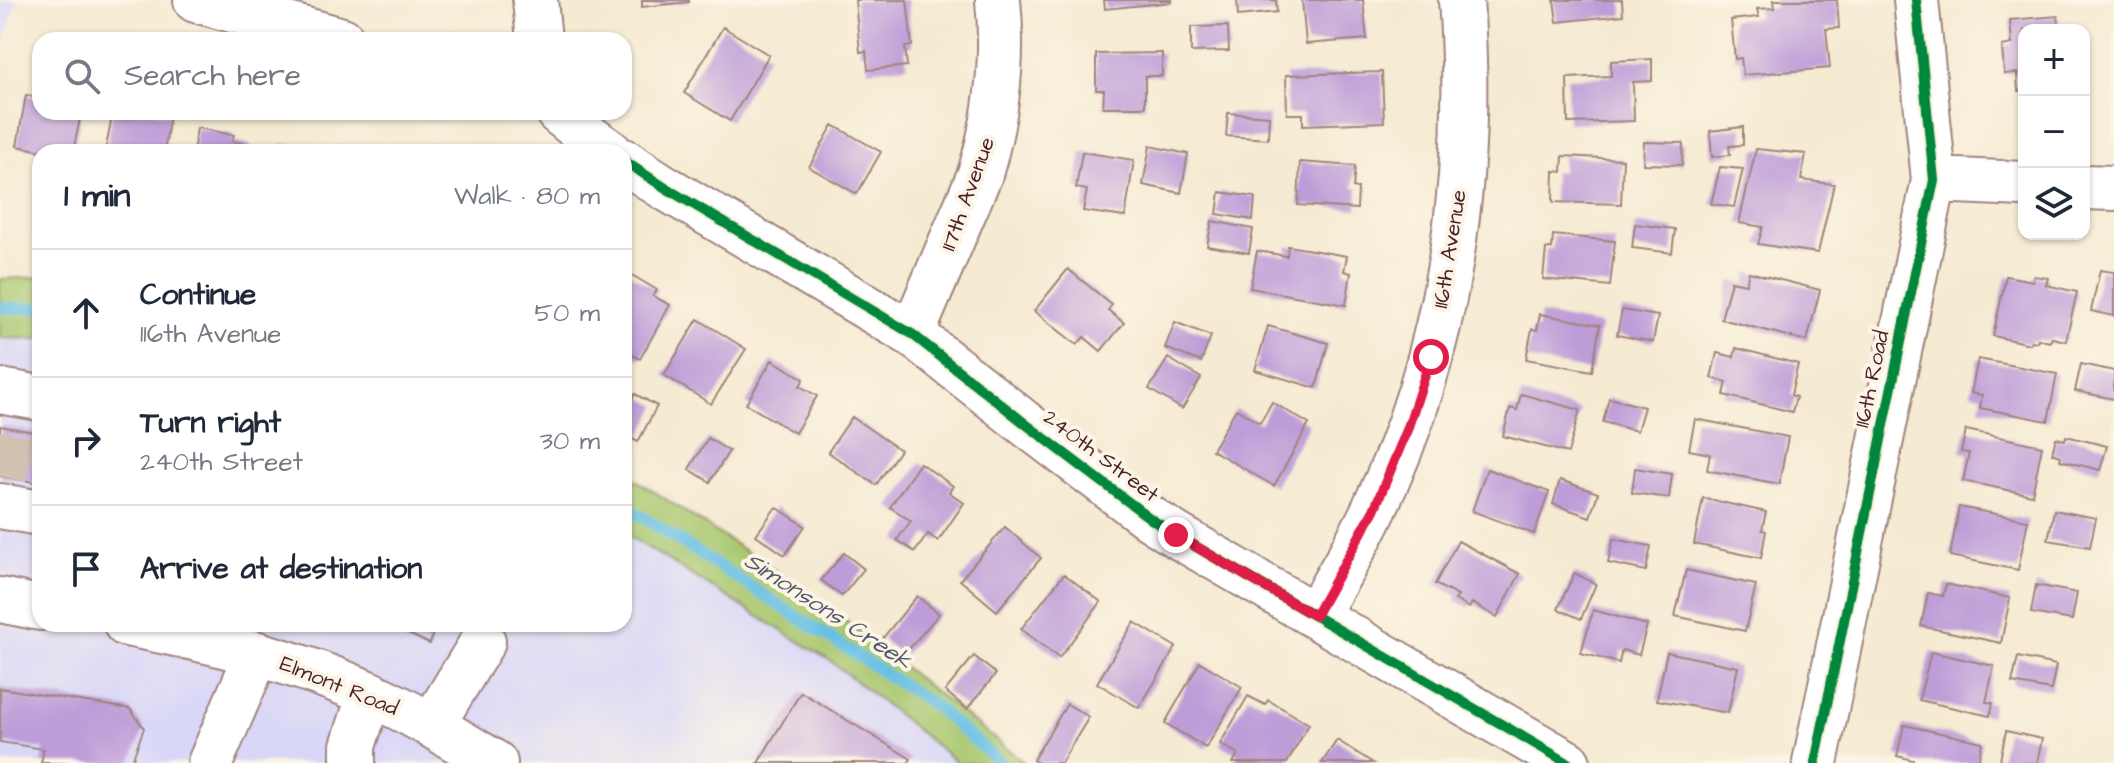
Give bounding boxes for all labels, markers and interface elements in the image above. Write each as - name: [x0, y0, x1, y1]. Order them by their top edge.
- map controls: [2018, 24, 2090, 240]
- button: +: [2018, 24, 2090, 96]
- search box: [32, 32, 632, 120]
- icon: search: [60, 54, 104, 98]
- text: Search here: [124, 55, 301, 97]
- button: −: [2018, 96, 2090, 168]
- street label: 117th Avenue: [933, 133, 1003, 255]
- button: layers: [2018, 168, 2090, 240]
- text: 1 min: [64, 172, 131, 220]
- text: Walk · 80 m: [454, 178, 600, 214]
- street label: 116th Avenue: [1425, 187, 1475, 310]
- text: Continue: [140, 274, 256, 316]
- icon: ahead: [64, 291, 108, 335]
- text: 50 m: [535, 295, 600, 331]
- text: 116th Avenue: [140, 316, 281, 352]
- street label: 116th Road: [1847, 328, 1897, 430]
- route start: [1413, 339, 1449, 375]
- text: Turn right: [140, 402, 281, 444]
- street label: 240th Street: [1037, 402, 1165, 510]
- icon: right: [64, 419, 108, 463]
- text: 30 m: [540, 423, 600, 459]
- text: 240th Street: [140, 444, 303, 480]
- route end: [1158, 517, 1194, 553]
- water label: Simonsons Creek: [738, 544, 919, 679]
- icon: arrive: [64, 547, 108, 591]
- text: Arrive at destination: [140, 548, 422, 590]
- street label: Elmont Road: [275, 648, 403, 724]

